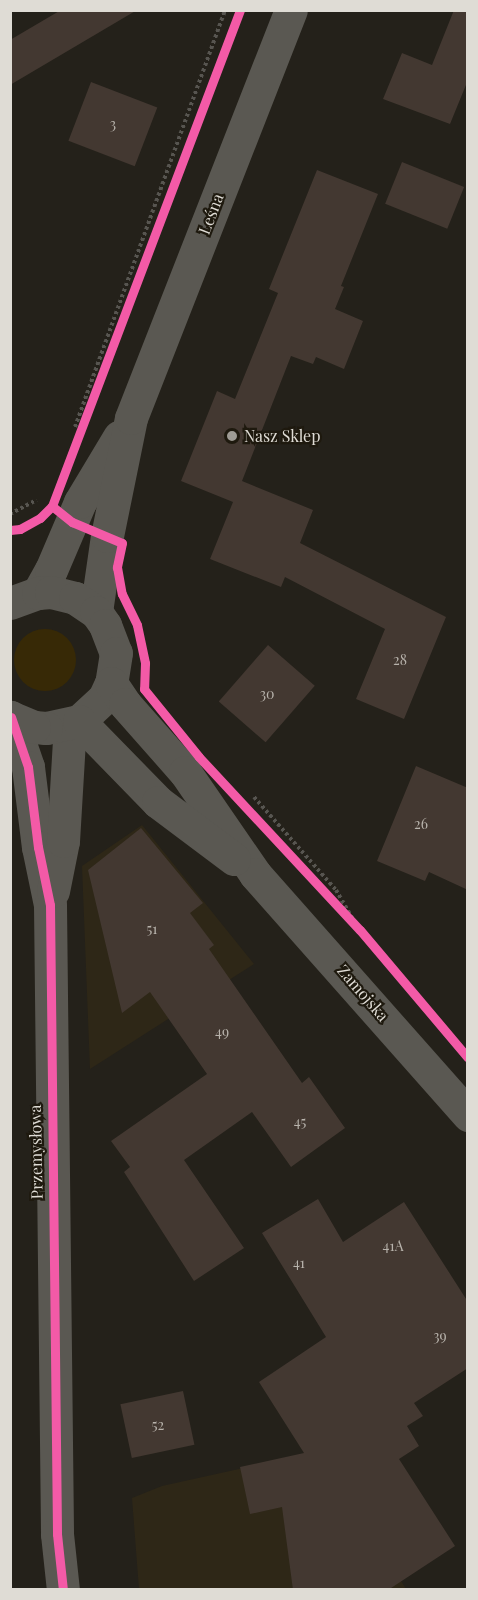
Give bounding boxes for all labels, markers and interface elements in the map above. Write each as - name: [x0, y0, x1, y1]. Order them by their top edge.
- house number: 3: [110, 116, 116, 132]
- street label: Leśna: [194, 191, 228, 237]
- place label: Nasz Sklep: [244, 426, 320, 446]
- marker: Nasz Sklep: [225, 429, 239, 443]
- house number: 28: [393, 652, 407, 668]
- house number: 30: [260, 686, 274, 702]
- house number: 26: [414, 816, 428, 832]
- house number: 51: [147, 921, 157, 937]
- street label: Zamojska: [333, 961, 393, 1025]
- house number: 49: [215, 1024, 229, 1040]
- street label: Przemysłowa: [26, 1105, 46, 1199]
- house number: 45: [294, 1114, 306, 1130]
- house number: 41A: [383, 1238, 403, 1254]
- house number: 41: [293, 1255, 305, 1271]
- house number: 39: [433, 1328, 447, 1344]
- house number: 52: [152, 1417, 164, 1433]

